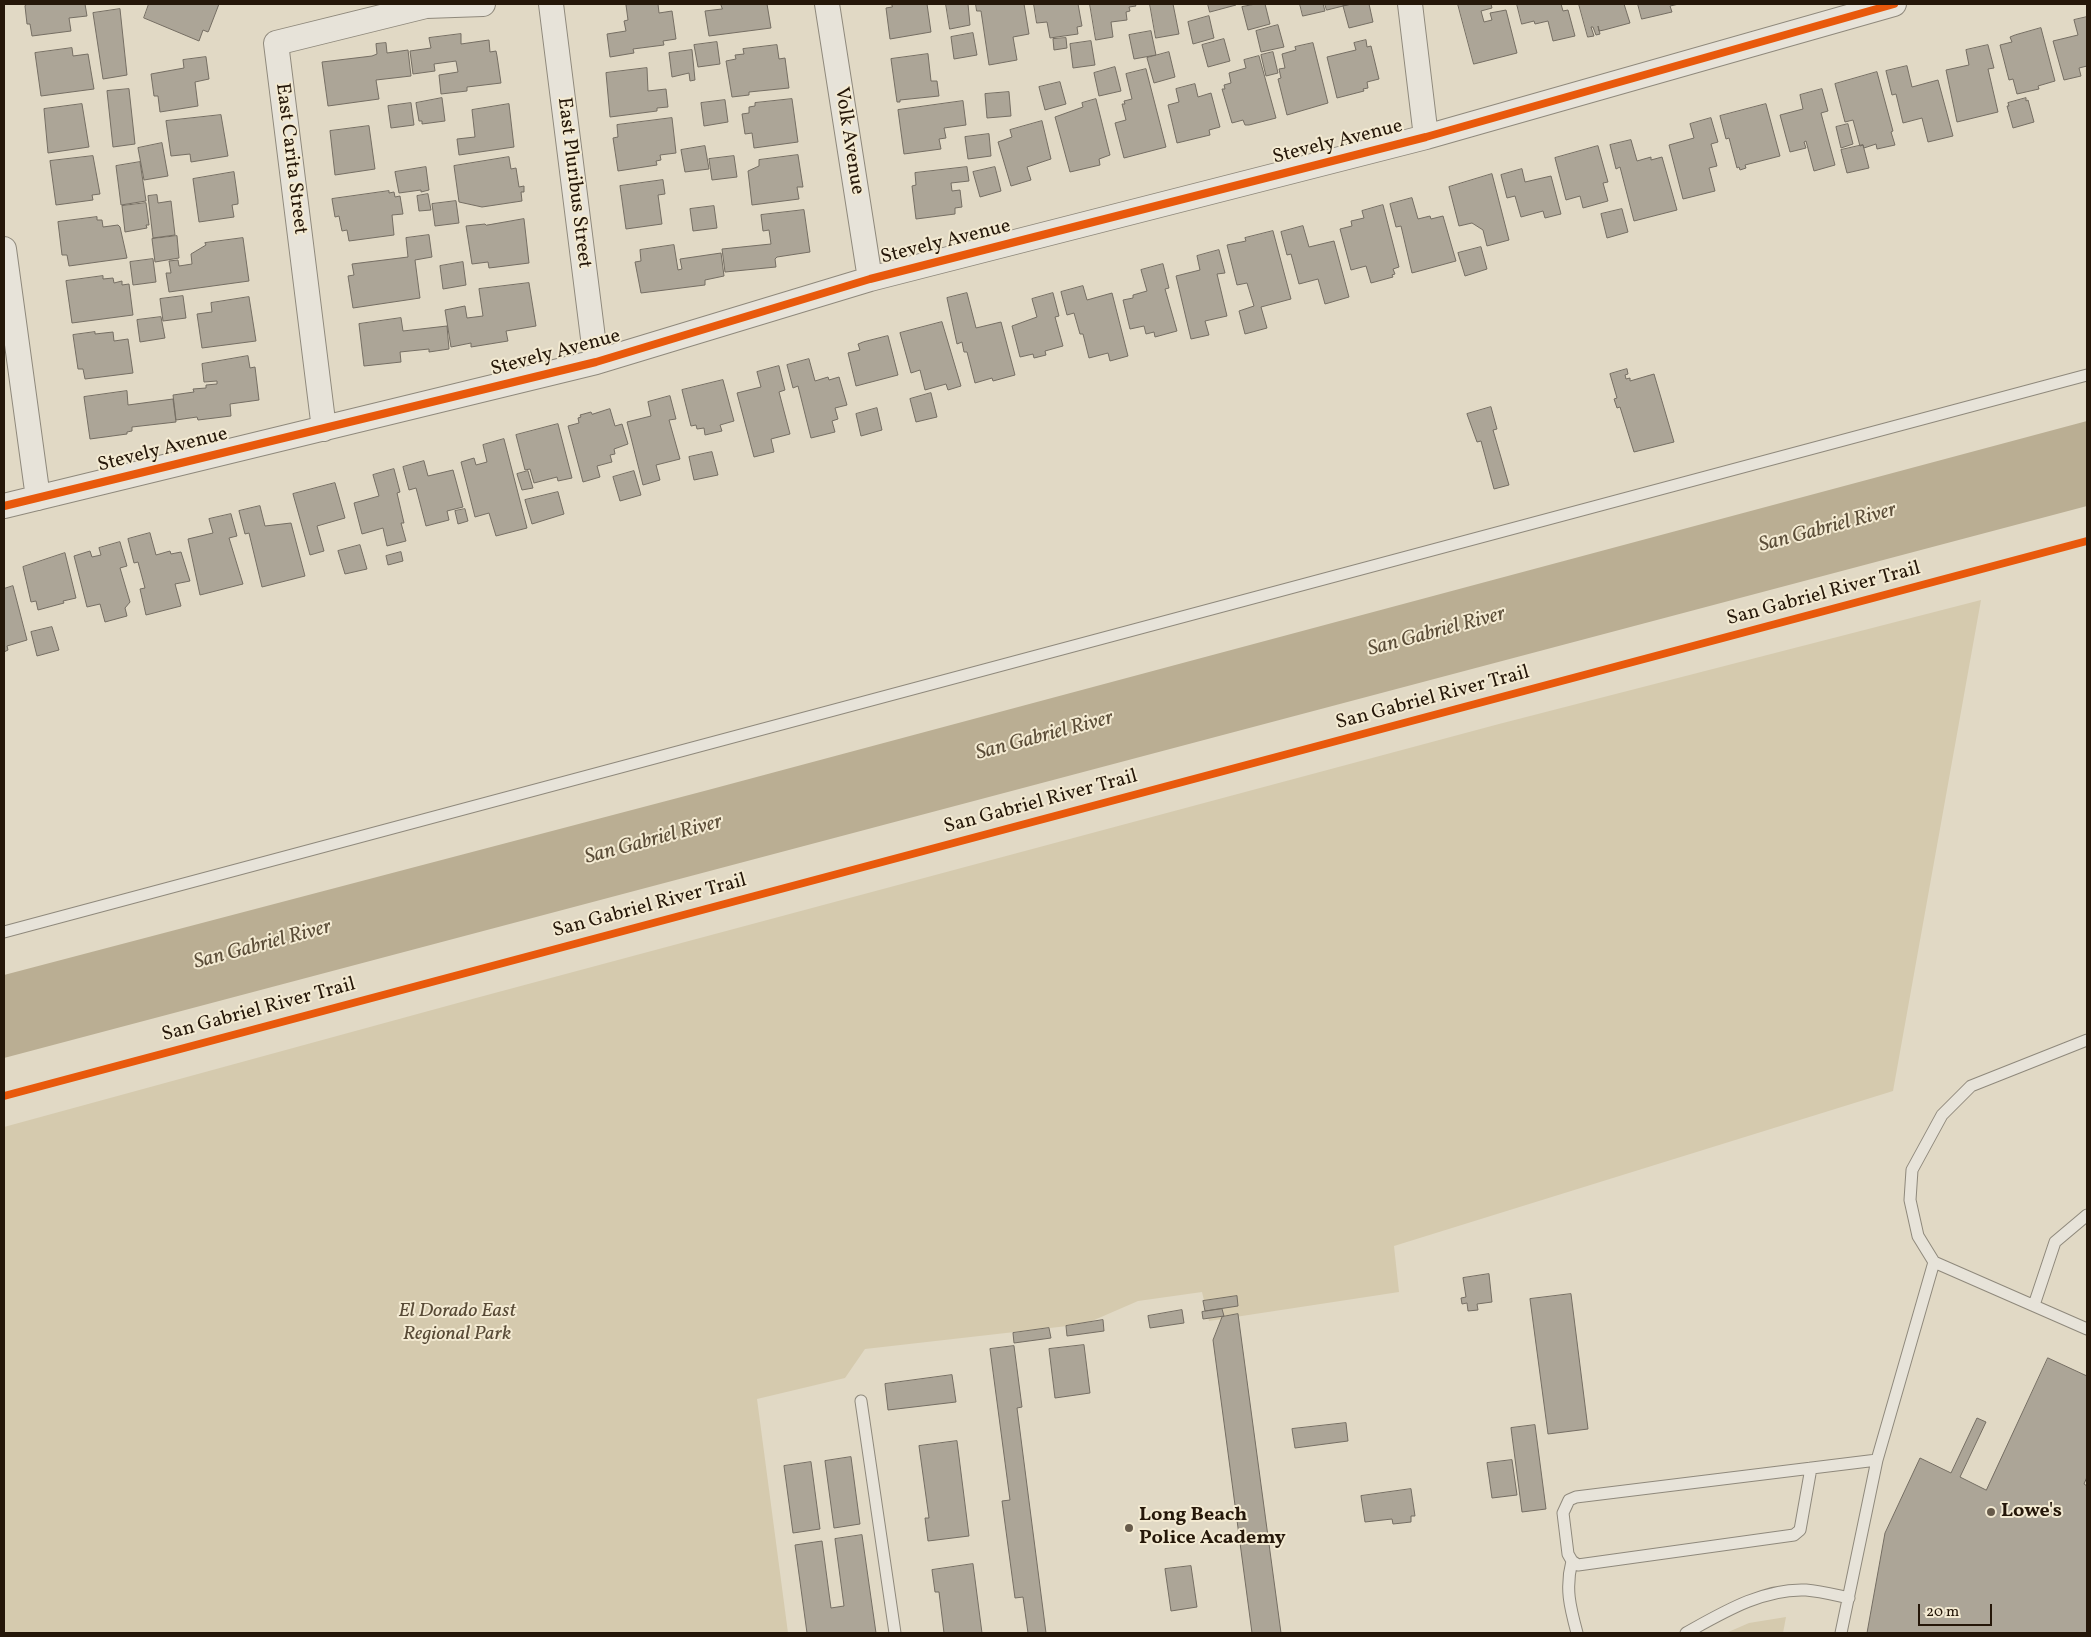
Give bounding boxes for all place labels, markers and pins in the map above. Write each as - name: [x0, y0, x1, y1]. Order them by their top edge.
- place label: Lowe's: [2001, 1500, 2062, 1524]
- place label: Long Beach Police Academy: [1139, 1504, 1286, 1551]
- marker: Lowe's: [1985, 1506, 1997, 1518]
- marker: Long Beach Police Academy: [1123, 1522, 1135, 1534]

